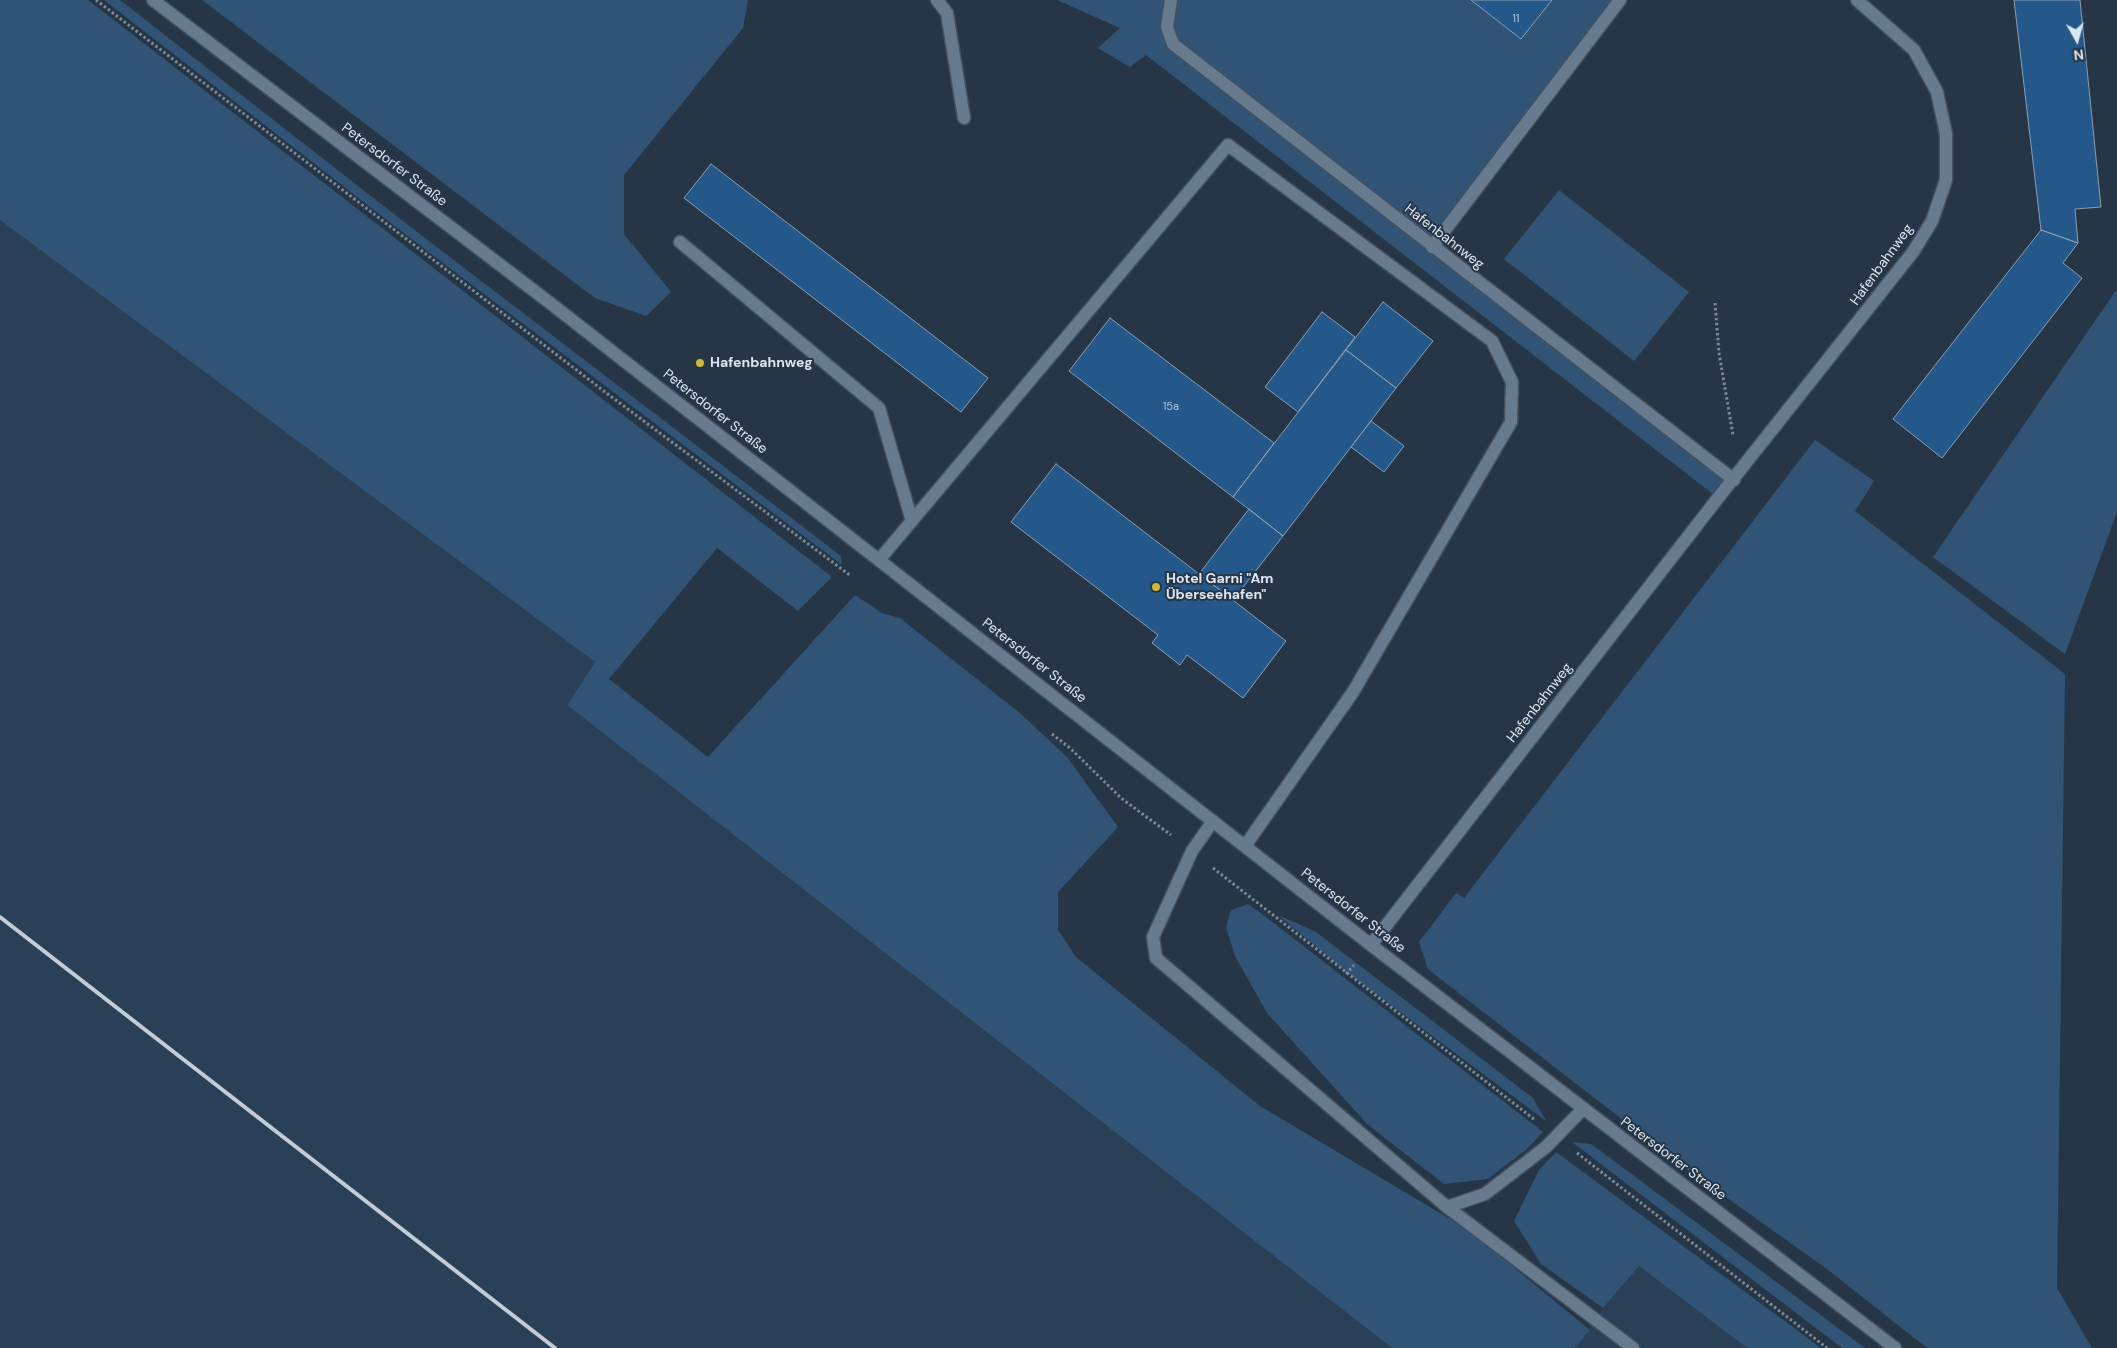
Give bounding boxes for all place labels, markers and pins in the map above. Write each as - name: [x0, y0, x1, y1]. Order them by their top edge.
- place label: Hafenbahnweg: [710, 355, 813, 371]
- marker: Hafenbahnweg: [694, 357, 706, 369]
- place label: Hotel Garni "Am Überseehafen": [1166, 571, 1273, 604]
- marker: Hotel Garni "Am Überseehafen": [1150, 581, 1162, 593]

